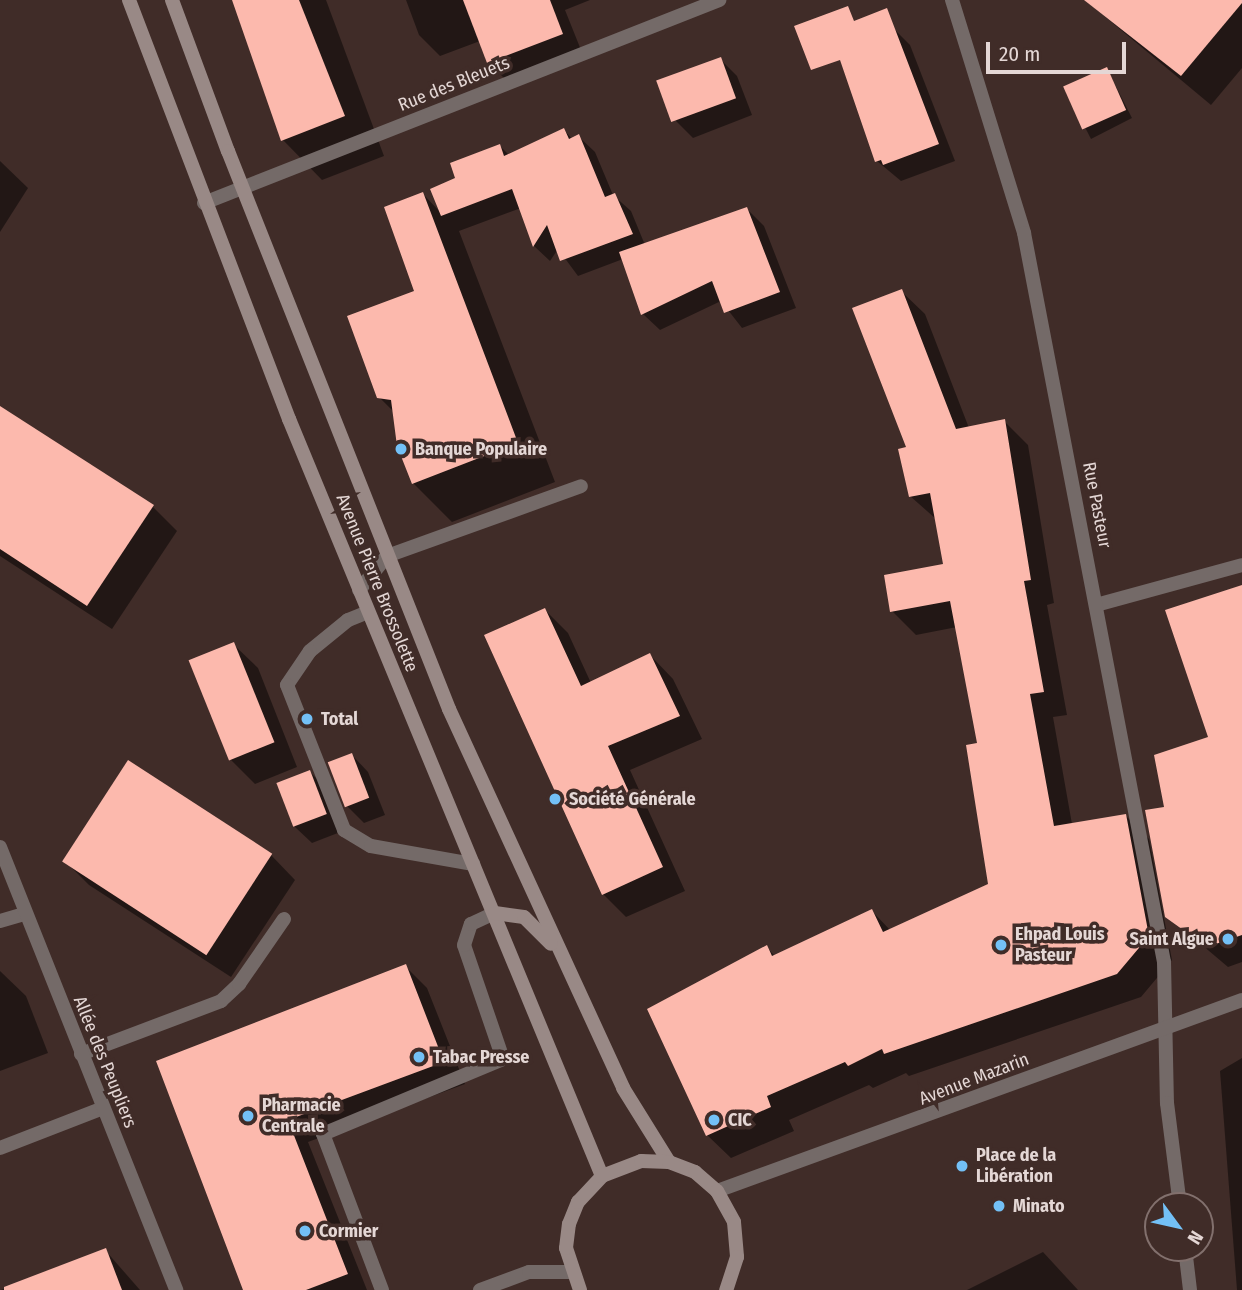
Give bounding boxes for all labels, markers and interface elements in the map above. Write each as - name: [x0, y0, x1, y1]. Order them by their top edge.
- scale bar: [990, 28, 1130, 72]
- text: 20 m: [999, 41, 1040, 67]
- street label: Rue des Bleuets: [395, 52, 513, 116]
- place label: Banque Populaire: [415, 438, 547, 460]
- marker: Banque Populaire: [393, 441, 409, 457]
- street label: Rue Pasteur: [1078, 460, 1116, 550]
- street label: Avenue Pierre Brossolette: [331, 491, 423, 675]
- place label: Total: [321, 708, 358, 730]
- marker: Total: [299, 711, 315, 727]
- place label: Société Générale: [569, 788, 696, 810]
- marker: Société Générale: [547, 791, 563, 807]
- place label: Ehpad Louis Pasteur: [1015, 924, 1105, 967]
- place label: Saint Algue: [1130, 928, 1214, 950]
- marker: Saint Algue: [1220, 931, 1236, 947]
- marker: Ehpad Louis Pasteur: [993, 937, 1009, 953]
- street label: Allée des Peupliers: [69, 993, 141, 1131]
- place label: Tabac Presse: [433, 1046, 529, 1068]
- street label: Avenue Mazarin: [916, 1048, 1032, 1110]
- marker: Tabac Presse: [411, 1049, 427, 1065]
- place label: Pharmacie Centrale: [262, 1095, 341, 1138]
- marker: Pharmacie Centrale: [240, 1108, 256, 1124]
- place label: CIC: [728, 1109, 752, 1131]
- marker: CIC: [706, 1112, 722, 1128]
- place label: Place de la Libération: [976, 1145, 1056, 1188]
- marker: Place de la Libération: [954, 1158, 970, 1174]
- north arrow: [1144, 1192, 1214, 1262]
- place label: Minato: [1013, 1195, 1065, 1217]
- marker: Minato: [991, 1198, 1007, 1214]
- place label: Cormier: [319, 1220, 378, 1242]
- marker: Cormier: [297, 1223, 313, 1239]
- text: N: [1183, 1227, 1208, 1249]

